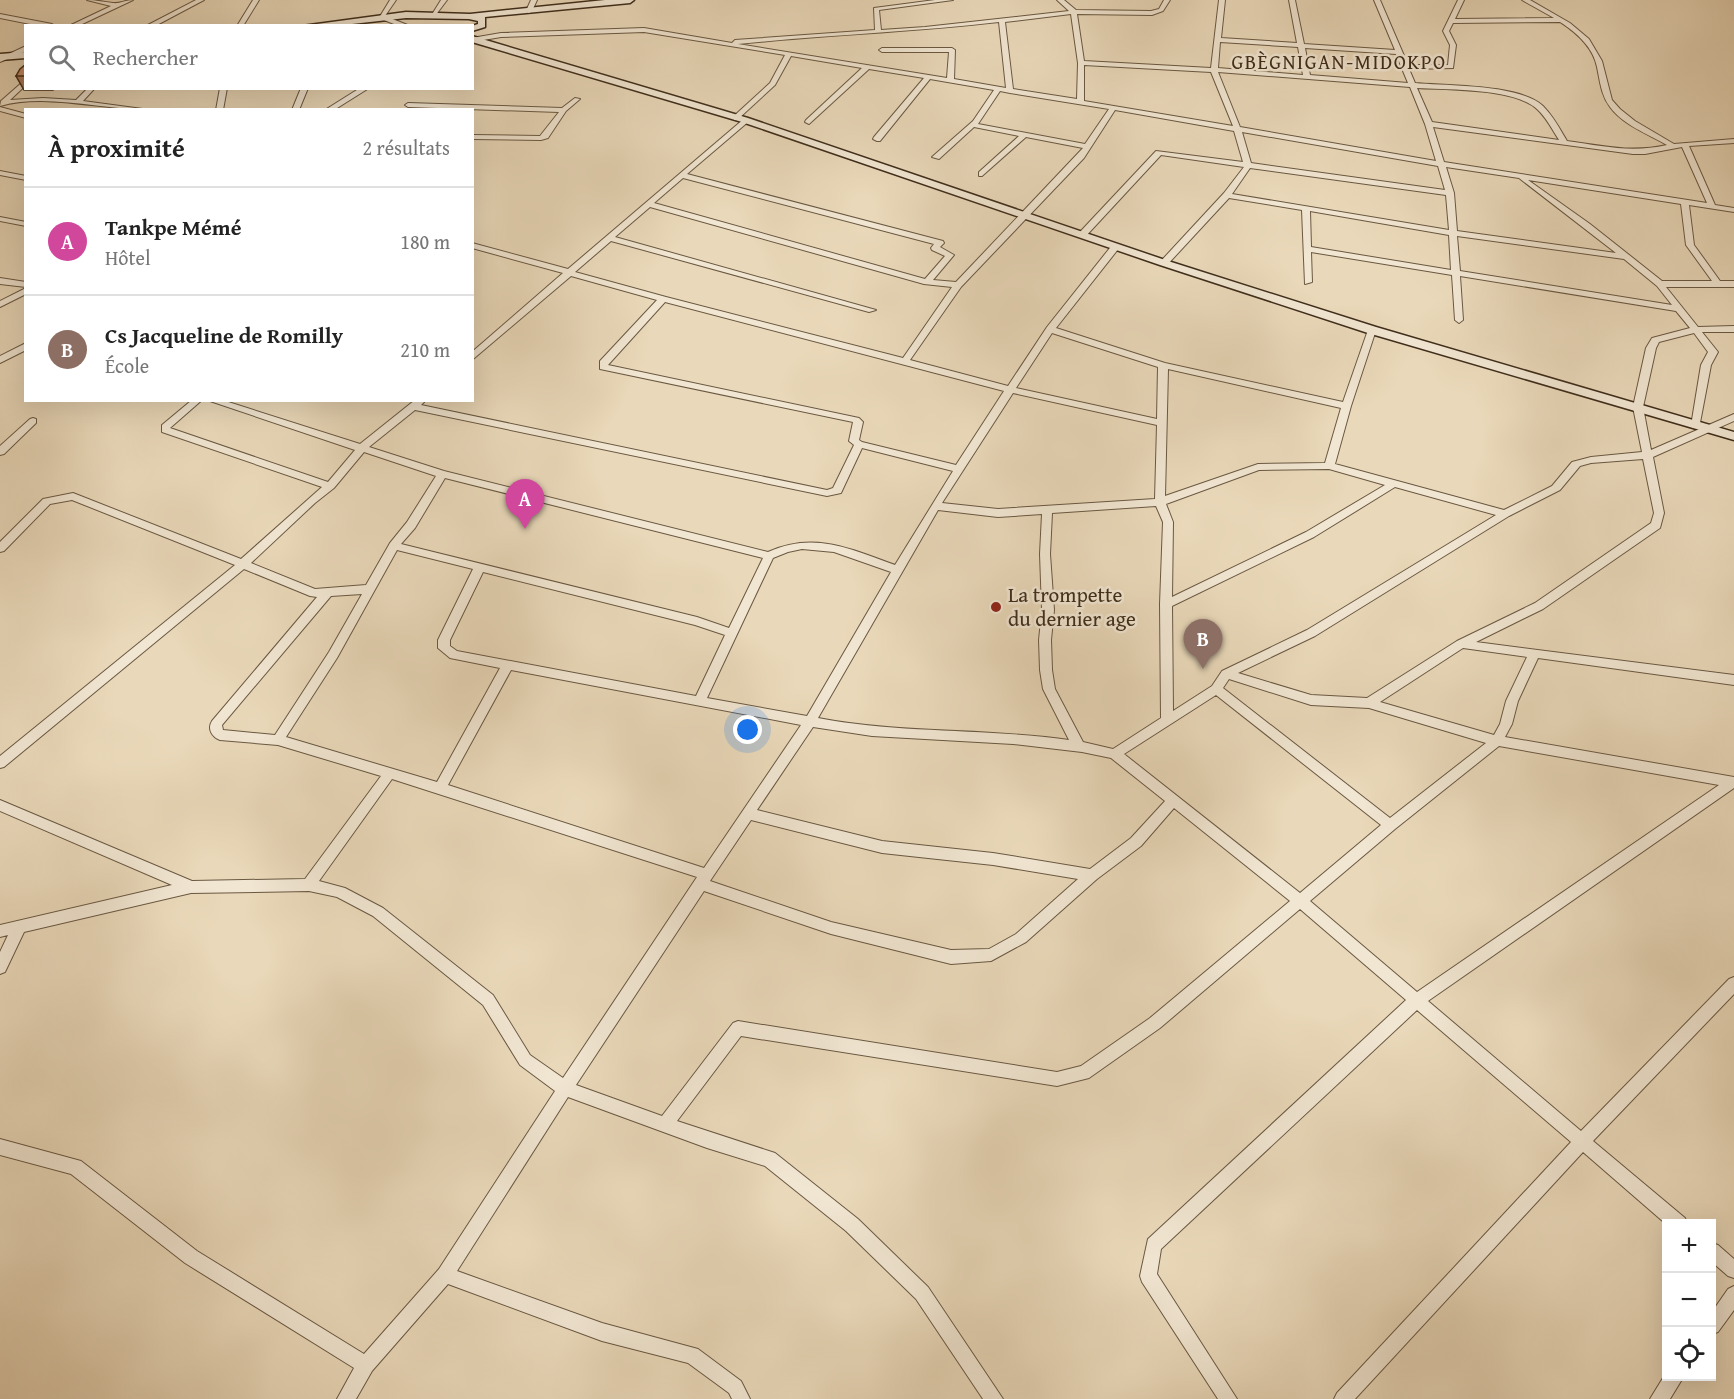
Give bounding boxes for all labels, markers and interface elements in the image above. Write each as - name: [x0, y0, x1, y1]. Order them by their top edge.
- search box: [24, 24, 474, 90]
- icon: search: [45, 41, 78, 74]
- text: Rechercher: [93, 41, 198, 73]
- district label: GBÈGNIGAN-MIDOKPO: [1231, 47, 1447, 76]
- text: À proximité: [48, 128, 185, 167]
- text: 2 résultats: [362, 133, 450, 162]
- text: Tankpe Mémé: [105, 211, 241, 243]
- text: A: [61, 227, 74, 256]
- text: 180 m: [400, 227, 450, 256]
- text: Hôtel: [105, 243, 151, 272]
- text: Cs Jacqueline de Romilly: [105, 319, 343, 351]
- text: B: [61, 335, 74, 364]
- text: 210 m: [400, 335, 450, 364]
- text: École: [105, 351, 149, 380]
- pin: A: [506, 480, 544, 529]
- place label: La trompette du dernier age: [1008, 579, 1136, 634]
- marker: La trompette du dernier age: [989, 600, 1003, 614]
- pin: B: [1184, 620, 1222, 669]
- your location: [733, 715, 762, 744]
- map controls: [1662, 1219, 1716, 1381]
- button: +: [1662, 1219, 1716, 1273]
- button: −: [1662, 1273, 1716, 1327]
- button: locate: [1662, 1327, 1716, 1381]

